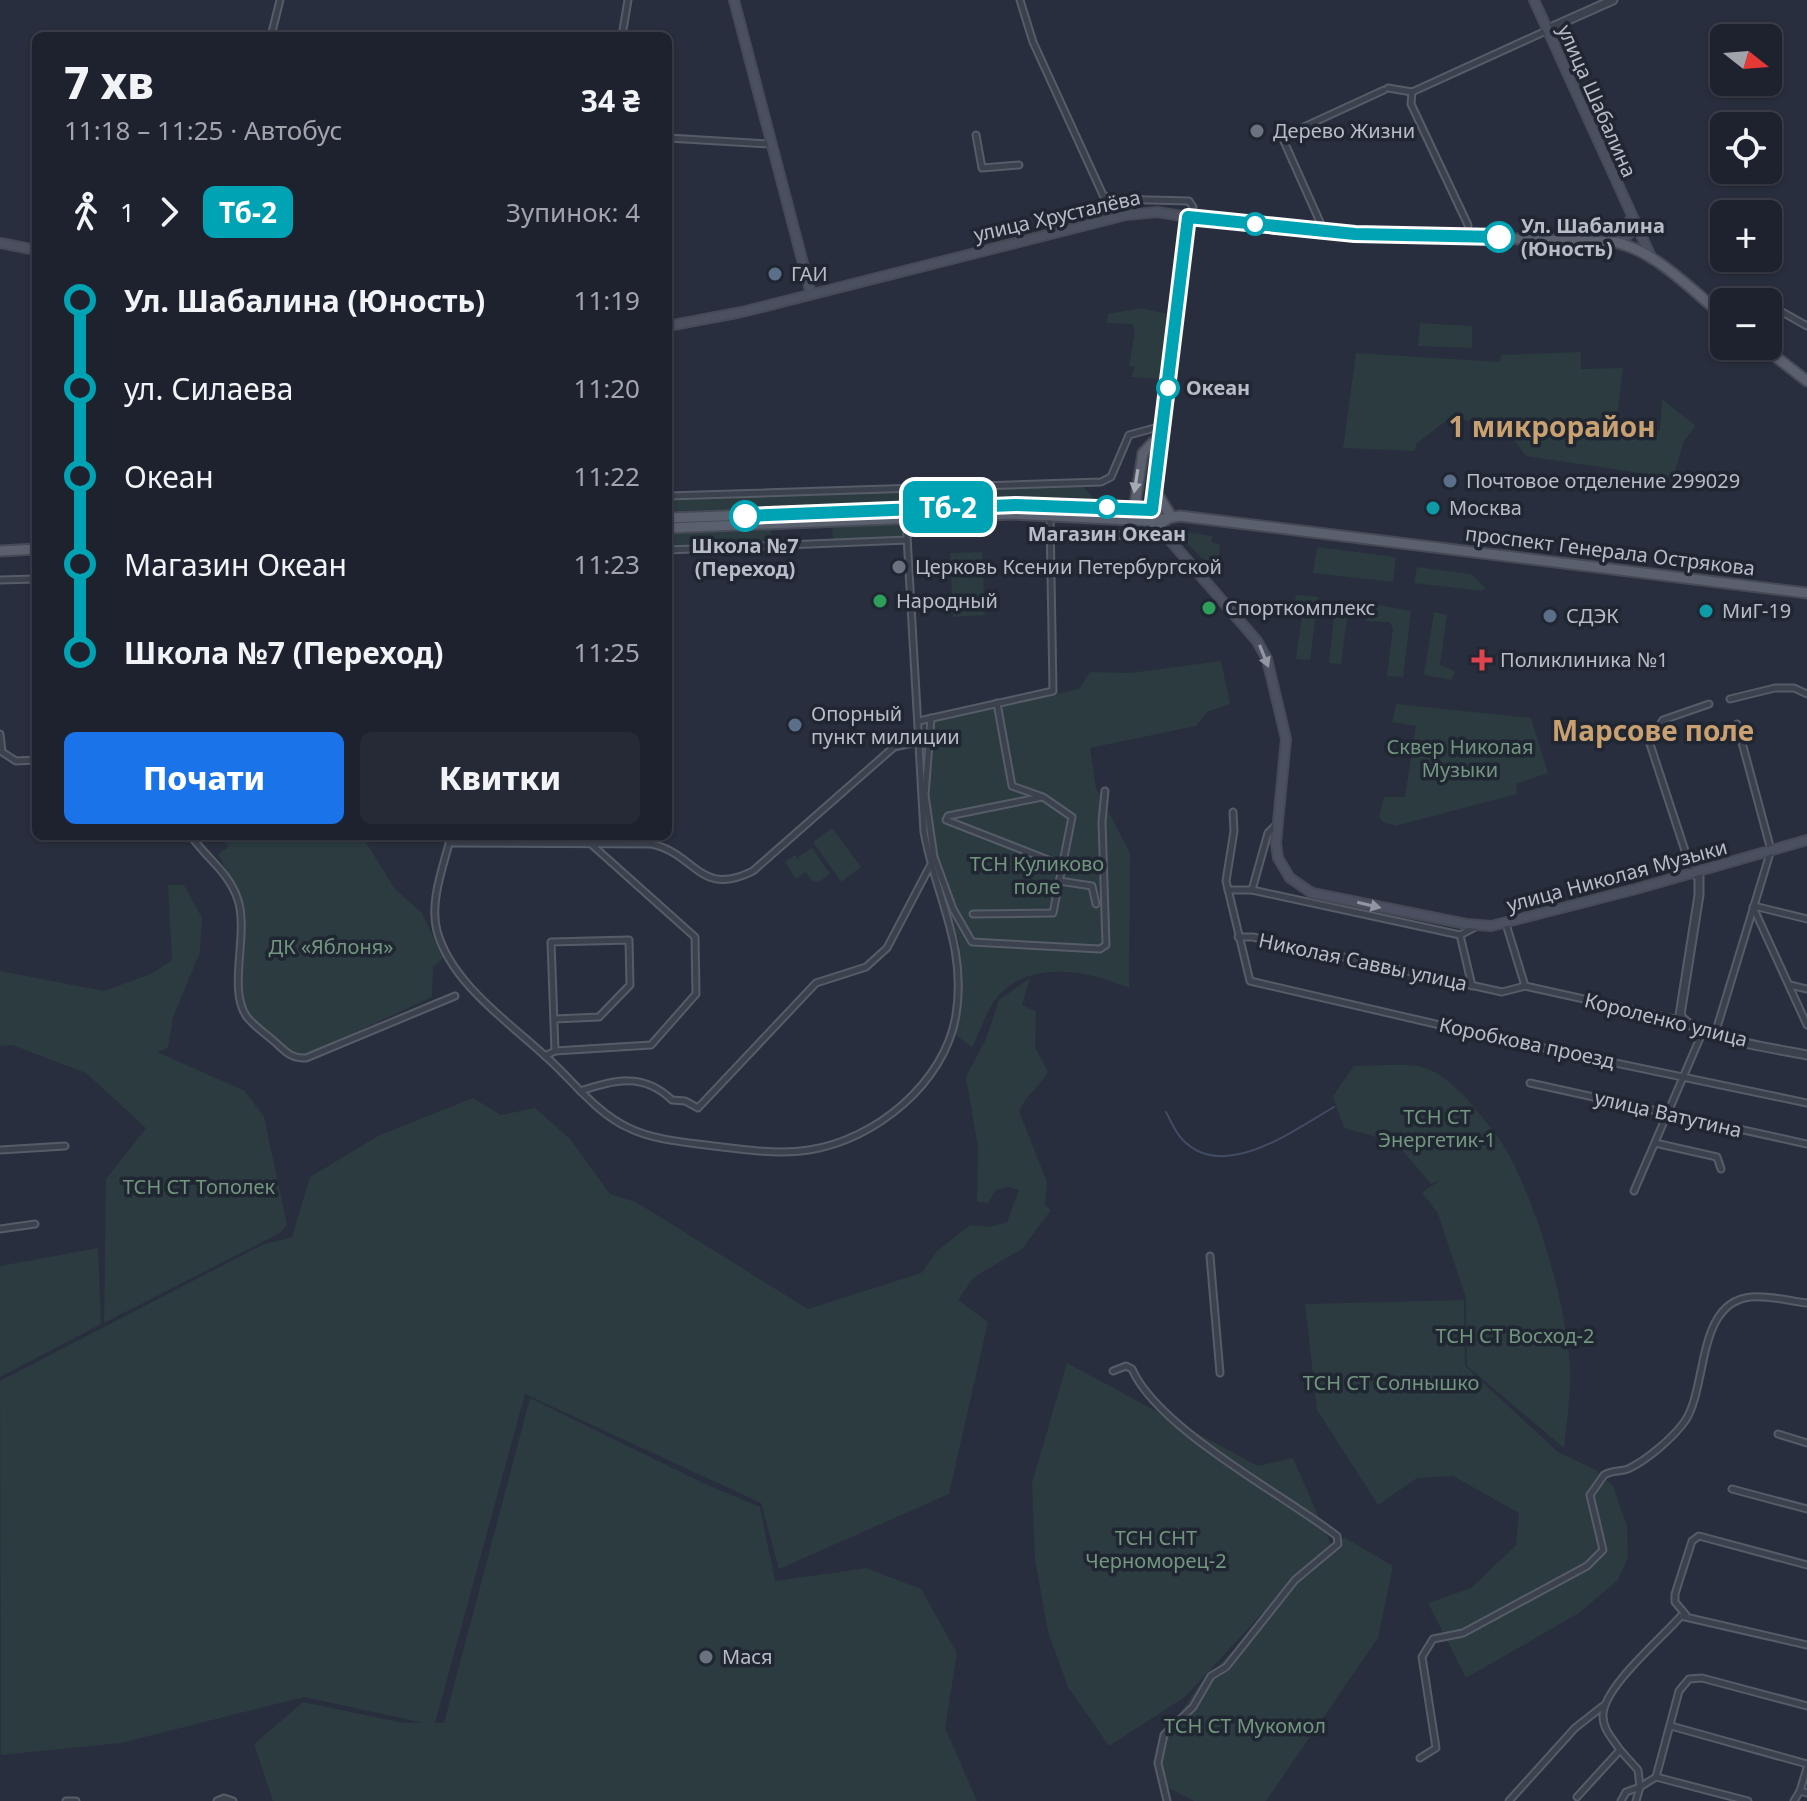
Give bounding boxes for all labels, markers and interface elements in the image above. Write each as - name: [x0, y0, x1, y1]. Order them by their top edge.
- street label: улица Шабалина: [1552, 20, 1643, 181]
- north arrow: [1710, 24, 1782, 96]
- map controls: [1710, 24, 1782, 360]
- text: 7 хв: [64, 52, 154, 112]
- text: 34 ₴: [581, 80, 640, 121]
- text: 11:18 – 11:25 · Автобус: [64, 112, 342, 148]
- button: locate: [1710, 112, 1782, 184]
- place label: Дерево Жизни: [1273, 117, 1415, 144]
- marker: Дерево Жизни: [1248, 122, 1266, 140]
- street label: улица Хрусталёва: [971, 183, 1143, 248]
- icon: walk: [64, 190, 108, 234]
- icon: forward: [147, 190, 191, 234]
- text: Тб-2: [219, 193, 277, 231]
- text: 1: [120, 194, 135, 230]
- text: Зупинок: 4: [506, 194, 640, 230]
- button: +: [1710, 200, 1782, 272]
- place label: Ул. Шабалина (Юность): [1521, 212, 1665, 262]
- unlabelled marker: [1244, 213, 1266, 235]
- marker: Ул. Шабалина (Юность): [1484, 222, 1514, 252]
- place label: ГАИ: [791, 260, 828, 287]
- marker: ГАИ: [766, 265, 784, 283]
- text: Ул. Шабалина (Юность): [124, 280, 485, 321]
- text: 11:19: [574, 282, 640, 318]
- button: −: [1710, 288, 1782, 360]
- text: ул. Силаева: [124, 368, 293, 409]
- text: 11:20: [574, 370, 640, 406]
- place label: Океан: [1186, 374, 1250, 401]
- marker: Океан: [1157, 377, 1179, 399]
- district label: 1 микрорайон: [1448, 407, 1656, 445]
- text: Океан: [124, 456, 214, 497]
- text: 11:22: [574, 458, 640, 494]
- place label: Почтовое отделение 299029: [1466, 467, 1740, 494]
- one-way arrow: [1129, 469, 1142, 494]
- marker: Почтовое отделение 299029: [1441, 472, 1459, 490]
- line badge: Тб-2: [892, 481, 1004, 533]
- text: Тб-2: [919, 488, 977, 526]
- place label: Москва: [1449, 494, 1522, 521]
- marker: Магазин Океан: [1096, 496, 1118, 518]
- marker: Москва: [1424, 499, 1442, 517]
- marker: Школа №7 (Переход): [730, 501, 760, 531]
- street label: проспект Генерала Острякова: [1464, 519, 1756, 582]
- place label: Магазин Океан: [1028, 520, 1186, 547]
- place label: Школа №7 (Переход): [691, 532, 799, 582]
- text: Магазин Океан: [124, 544, 347, 585]
- text: 11:23: [574, 546, 640, 582]
- place label: Церковь Ксении Петербургской: [915, 553, 1222, 580]
- marker: Церковь Ксении Петербургской: [890, 558, 908, 576]
- place label: Народный: [896, 587, 998, 614]
- marker: Народный: [871, 592, 889, 610]
- place label: Спорткомплекс: [1225, 594, 1376, 621]
- place label: МиГ-19: [1722, 597, 1791, 624]
- marker: Спорткомплекс: [1200, 599, 1218, 617]
- place label: СДЭК: [1566, 602, 1619, 629]
- marker: МиГ-19: [1697, 602, 1715, 620]
- marker: СДЭК: [1541, 607, 1559, 625]
- text: Школа №7 (Переход): [124, 632, 444, 673]
- text: 11:25: [574, 634, 640, 670]
- one-way arrow: [1257, 644, 1270, 668]
- place label: Поликлиника №1: [1500, 646, 1669, 673]
- marker: Поликлиника №1: [1471, 649, 1493, 671]
- place label: Опорный пункт милиции: [811, 700, 960, 750]
- district label: Марсове поле: [1552, 711, 1754, 749]
- marker: Опорный пункт милиции: [786, 716, 804, 734]
- button: Почати: [64, 732, 344, 824]
- button: Квитки: [360, 732, 640, 824]
- park label: Сквер Николая Музыки: [1387, 733, 1533, 783]
- street label: улица Николая Музыки: [1504, 833, 1730, 918]
- park label: ТСН Куликово поле: [970, 850, 1104, 900]
- one-way arrow: [1356, 899, 1381, 912]
- street label: Николая Саввы улица: [1256, 926, 1470, 997]
- park label: ДК «Яблоня»: [269, 933, 393, 960]
- street label: Короленко улица: [1582, 986, 1750, 1053]
- street label: Коробкова проезд: [1437, 1011, 1617, 1074]
- street label: улица Ватутина: [1592, 1083, 1744, 1144]
- park label: ТСН СТ Энергетик-1: [1378, 1103, 1496, 1153]
- park label: ТСН СТ Тополек: [123, 1173, 276, 1200]
- park label: ТСН СТ Восход-2: [1436, 1322, 1594, 1349]
- park label: ТСН СТ Солнышко: [1303, 1369, 1479, 1396]
- park label: ТСН СНТ Черноморец-2: [1085, 1524, 1227, 1574]
- place label: Мася: [722, 1643, 772, 1670]
- marker: Мася: [697, 1648, 715, 1666]
- park label: ТСН СТ Мукомол: [1164, 1712, 1326, 1739]

